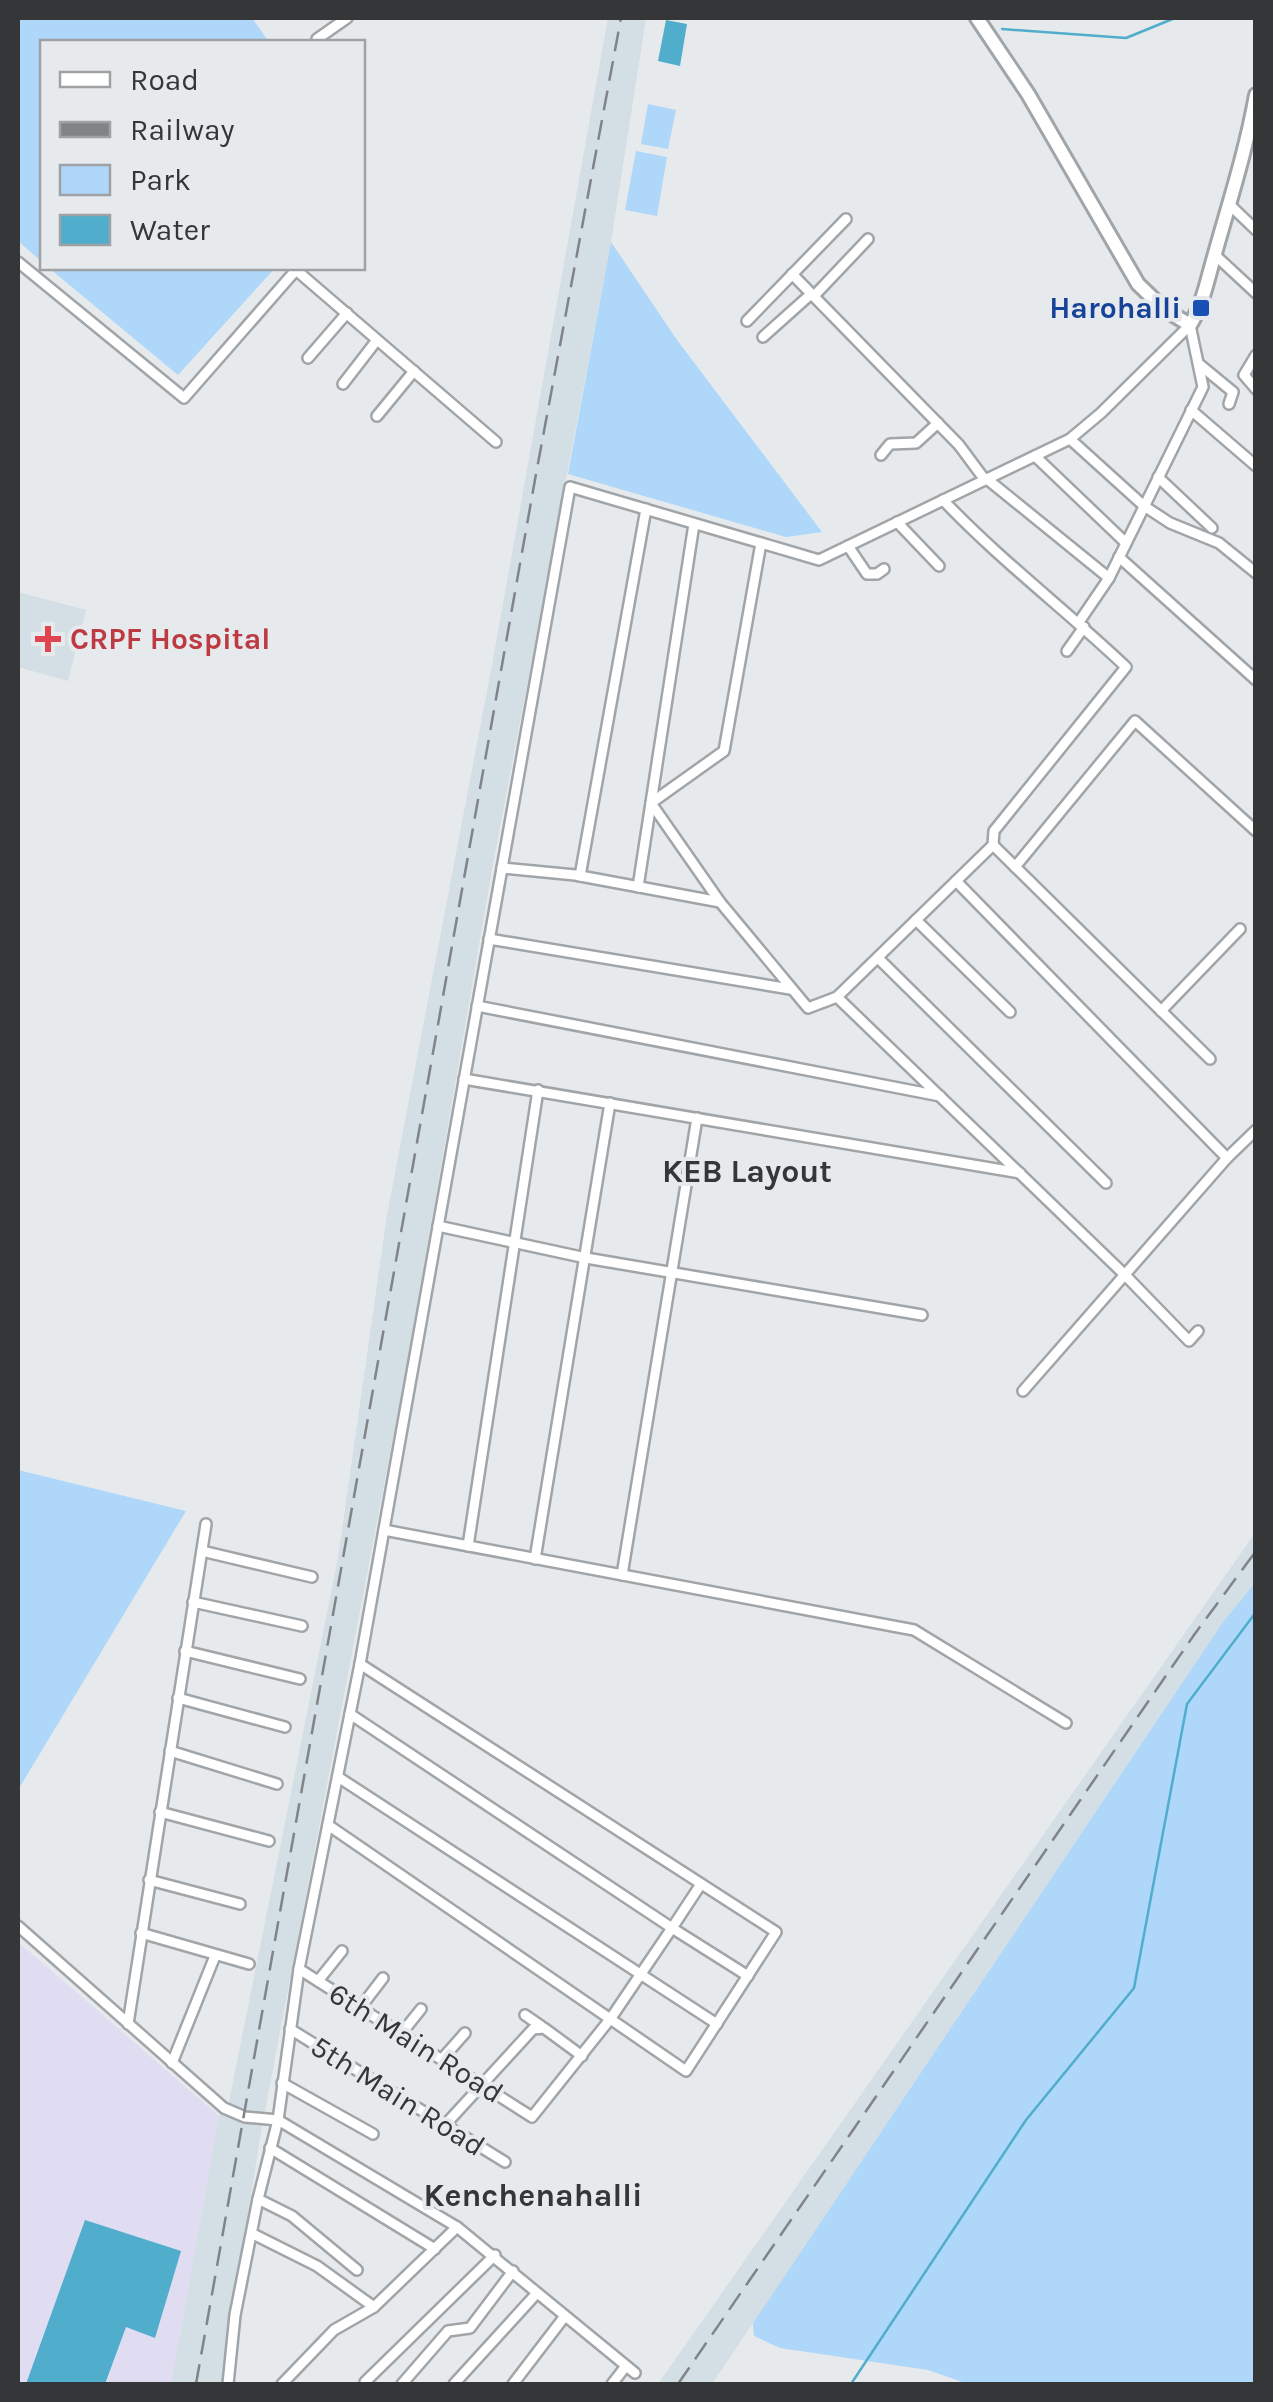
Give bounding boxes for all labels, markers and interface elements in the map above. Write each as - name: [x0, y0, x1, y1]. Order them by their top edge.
- legend: [40, 40, 365, 270]
- text: Road: [130, 62, 199, 98]
- text: Railway: [130, 112, 234, 148]
- text: Park: [130, 162, 191, 198]
- text: Water: [130, 212, 210, 248]
- place label: Harohalli: [1049, 290, 1181, 326]
- marker: Harohalli: [1190, 297, 1212, 319]
- place label: CRPF Hospital: [70, 621, 270, 657]
- marker: CRPF Hospital: [35, 626, 61, 652]
- district label: KEB Layout: [662, 1153, 832, 1190]
- street label: 6th Main Road: [322, 1975, 510, 2111]
- street label: 5th Main Road: [304, 2028, 492, 2164]
- district label: Kenchenahalli: [424, 2177, 642, 2214]

